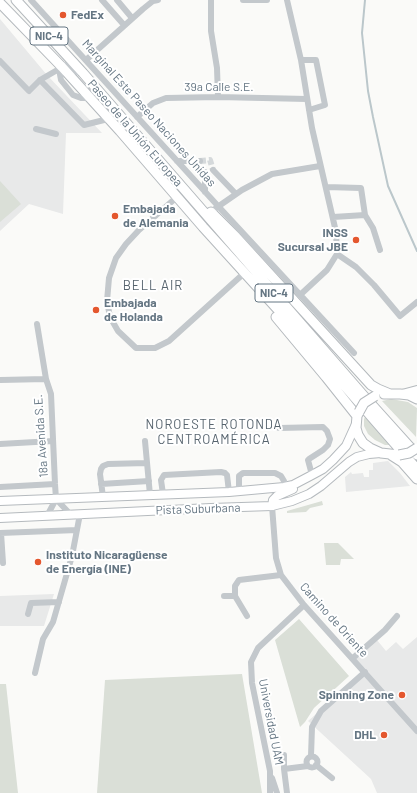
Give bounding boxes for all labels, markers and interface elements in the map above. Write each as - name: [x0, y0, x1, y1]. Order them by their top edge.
- place label: FedEx: [71, 8, 104, 22]
- marker: FedEx: [58, 10, 68, 20]
- road number: NIC-4: [30, 27, 68, 45]
- street label: Marginal Este Paseo Naciones Unidas: [79, 36, 219, 190]
- street label: Paseo de la Unión Europea: [85, 77, 185, 189]
- street label: 39a Calle S.E.: [184, 80, 254, 94]
- place label: Embajada de Alemania: [123, 202, 189, 230]
- marker: Embajada de Alemania: [110, 211, 120, 221]
- place label: INSS Sucursal JBE: [278, 226, 348, 254]
- marker: INSS Sucursal JBE: [351, 235, 361, 245]
- district label: BELL AIR: [123, 278, 183, 294]
- road number: NIC-4: [255, 284, 293, 302]
- place label: Embajada de Holanda: [104, 296, 163, 324]
- marker: Embajada de Holanda: [91, 305, 101, 315]
- street label: 18a Avenida S.E.: [31, 394, 51, 478]
- district label: NOROESTE ROTONDA CENTROAMÉRICA: [146, 417, 282, 448]
- street label: Pista Suburbana: [155, 500, 241, 518]
- place label: Instituto Nicaragüense de Energía (INE): [46, 548, 168, 576]
- marker: Instituto Nicaragüense de Energía (INE): [33, 557, 43, 567]
- street label: Camino de Oriente: [297, 580, 371, 660]
- street label: Universidad UAM: [256, 678, 286, 766]
- place label: Spinning Zone: [319, 688, 394, 702]
- marker: Spinning Zone: [397, 690, 407, 700]
- place label: DHL: [354, 728, 376, 742]
- marker: DHL: [379, 730, 389, 740]

